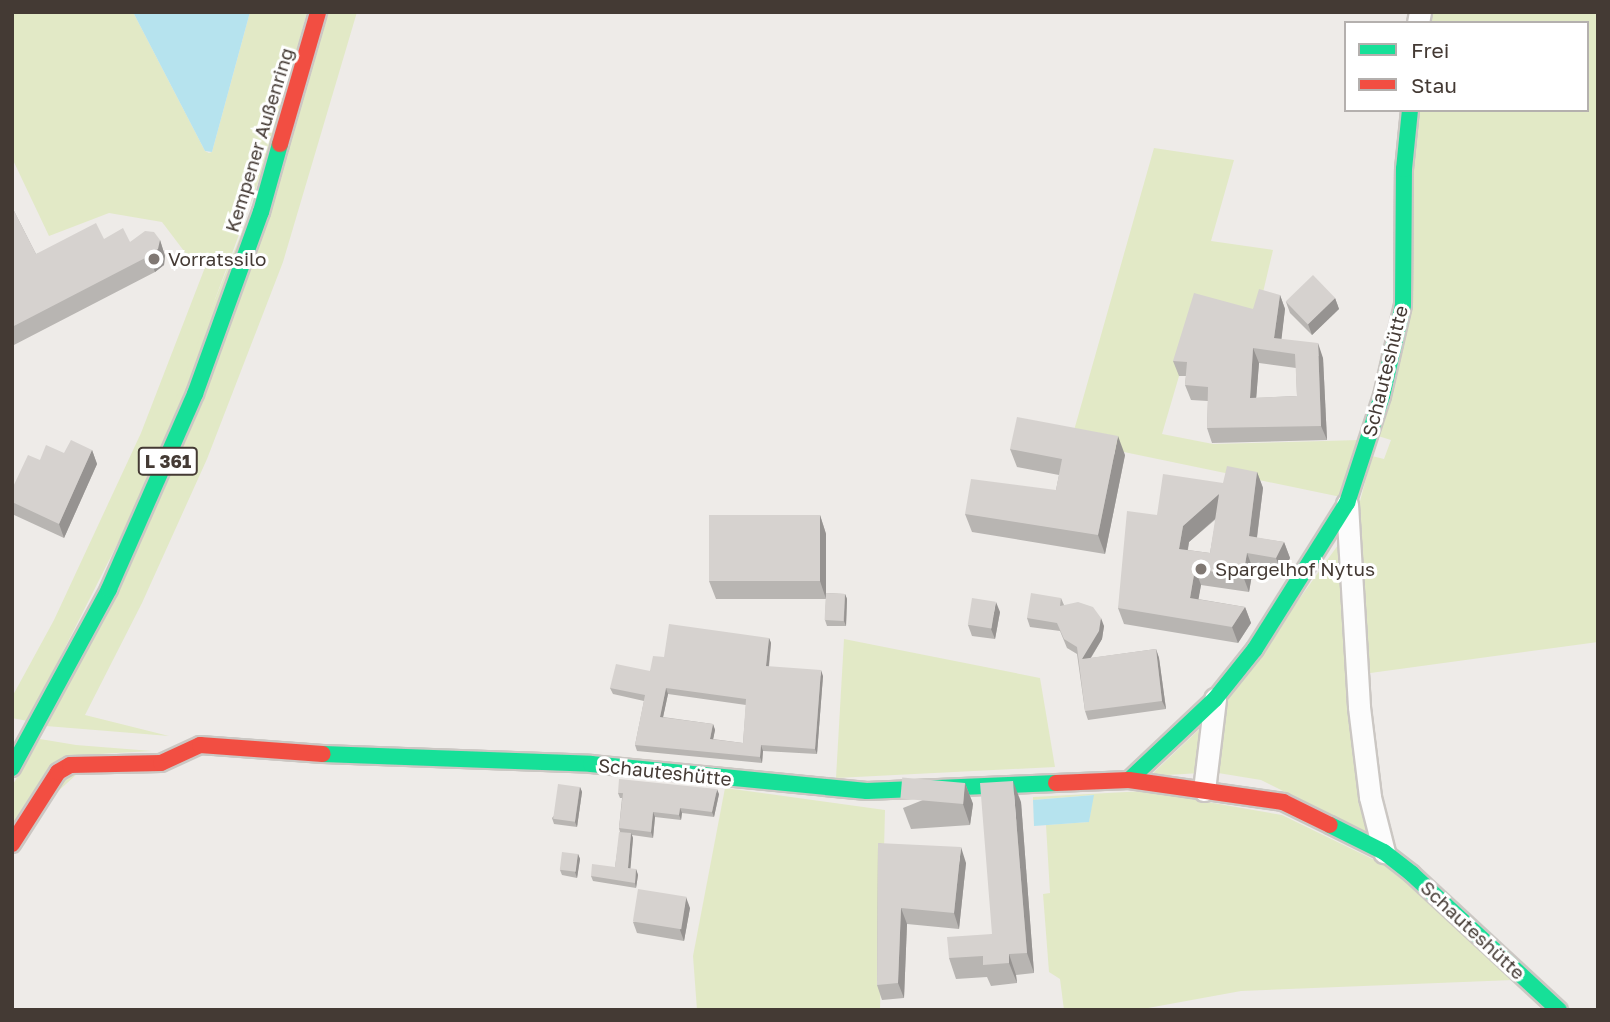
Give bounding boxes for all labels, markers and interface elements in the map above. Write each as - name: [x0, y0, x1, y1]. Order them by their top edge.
- legend: [1344, 21, 1589, 112]
- text: Frei: [1411, 37, 1449, 63]
- street label: Kempener Außenring: [220, 45, 298, 235]
- text: Stau: [1411, 72, 1457, 98]
- place label: Vorratssilo: [168, 248, 266, 270]
- marker: Vorratssilo: [146, 251, 162, 267]
- street label: Schauteshütte: [1358, 303, 1412, 439]
- road number: L 361: [136, 447, 200, 476]
- place label: Spargelhof Nytus: [1215, 558, 1375, 580]
- marker: Spargelhof Nytus: [1193, 561, 1209, 577]
- street label: Schauteshütte: [597, 754, 733, 790]
- street label: Schauteshütte: [1416, 876, 1530, 984]

